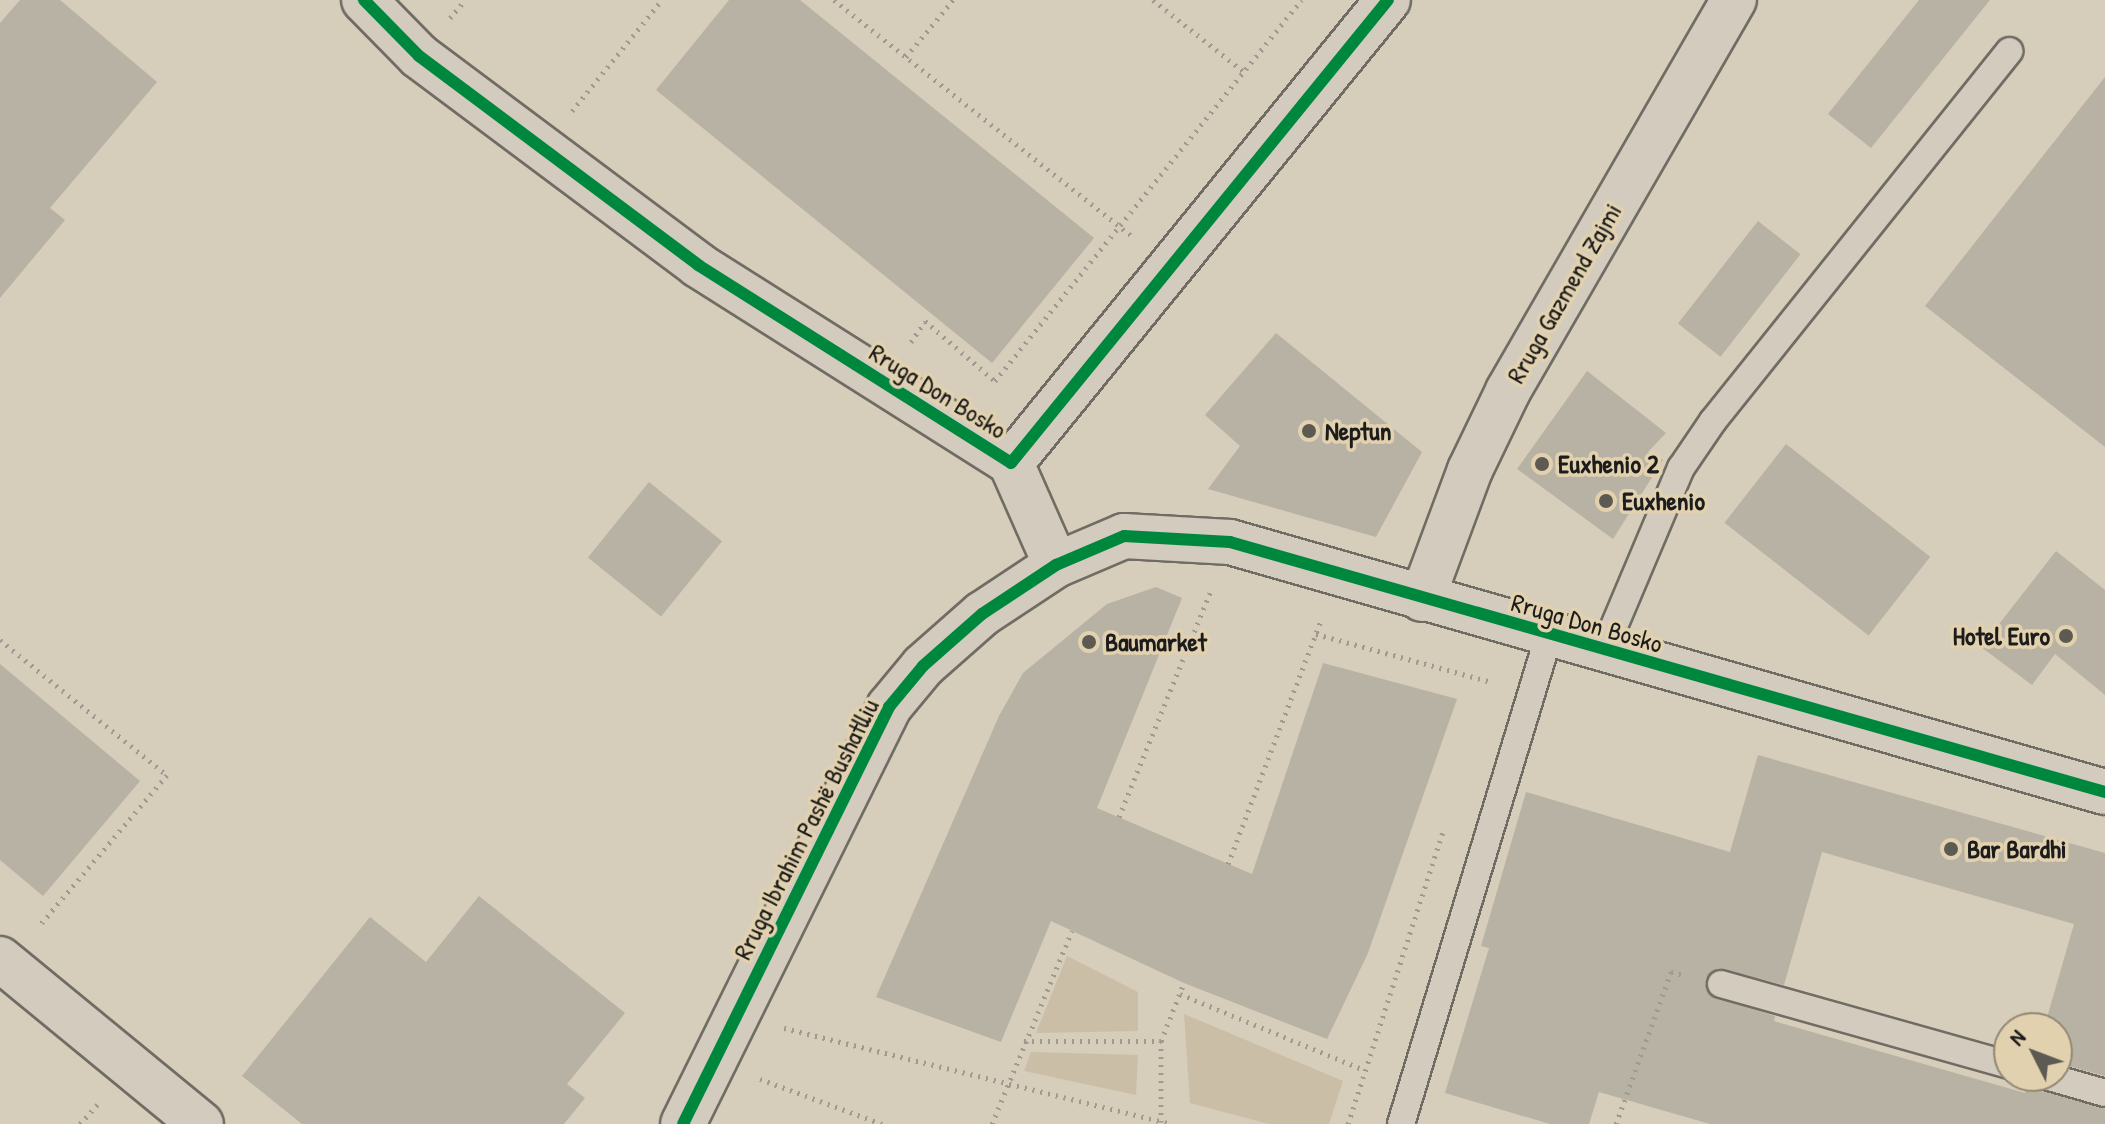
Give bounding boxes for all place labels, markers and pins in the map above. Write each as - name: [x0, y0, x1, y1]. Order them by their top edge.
- place label: Neptun: [1325, 415, 1391, 447]
- marker: Neptun: [1300, 422, 1318, 440]
- place label: Euxhenio 2: [1558, 448, 1659, 480]
- marker: Euxhenio 2: [1533, 455, 1551, 473]
- place label: Euxhenio: [1622, 485, 1705, 517]
- marker: Euxhenio: [1597, 492, 1615, 510]
- place label: Hotel Euro: [1953, 620, 2050, 652]
- place label: Baumarket: [1105, 626, 1207, 658]
- marker: Hotel Euro: [2057, 627, 2075, 645]
- marker: Baumarket: [1080, 633, 1098, 651]
- place label: Bar Bardhi: [1967, 833, 2067, 865]
- marker: Bar Bardhi: [1942, 840, 1960, 858]

